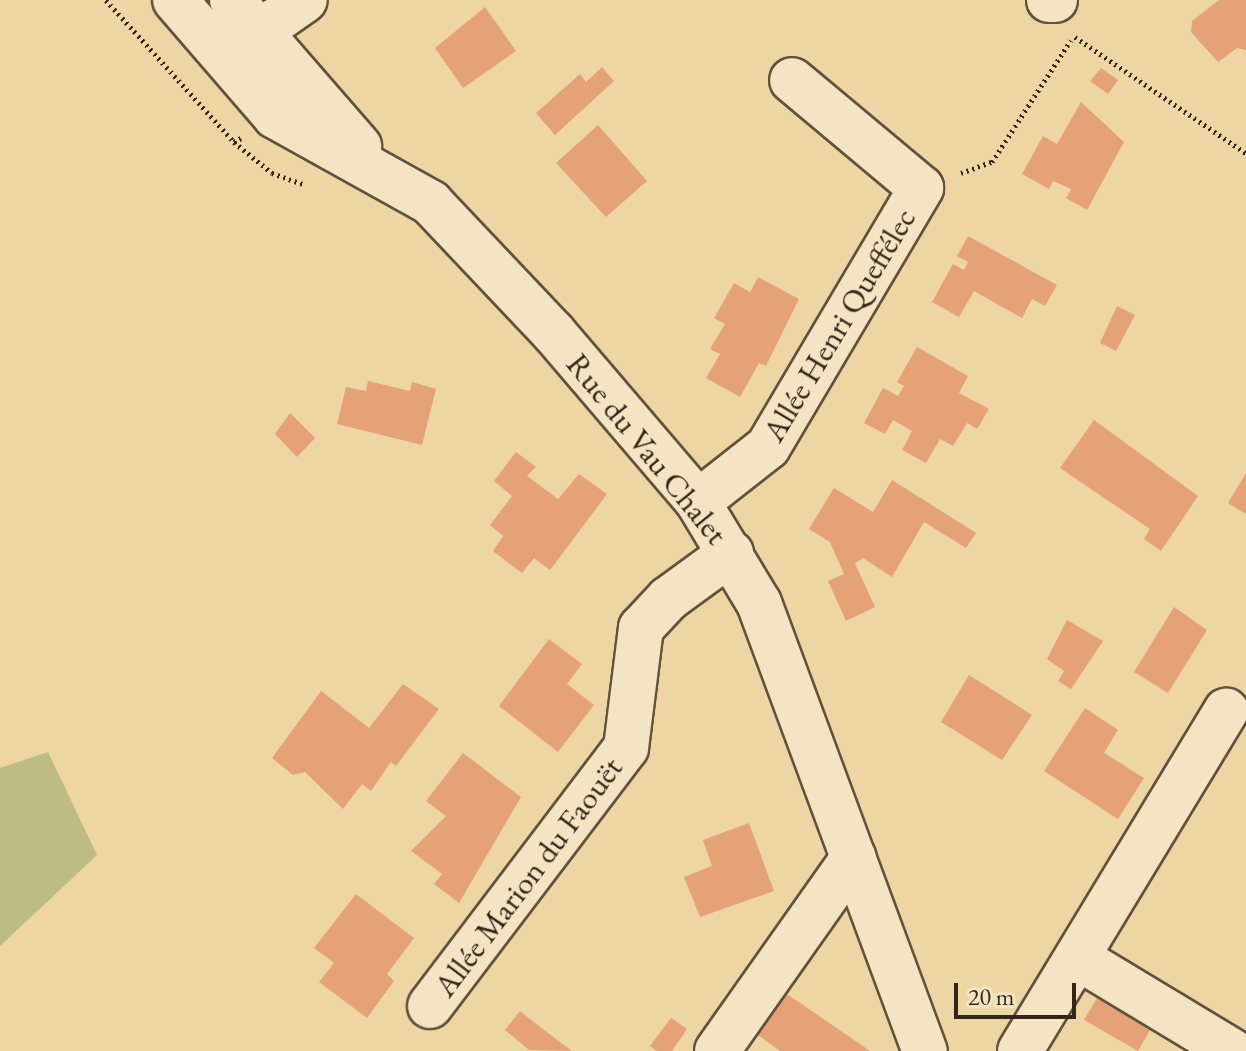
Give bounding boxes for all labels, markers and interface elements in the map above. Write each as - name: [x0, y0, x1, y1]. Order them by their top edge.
- street label: Allée Henri Queffélec: [754, 201, 924, 449]
- street label: Rue du Vau Chalet: [558, 346, 736, 552]
- street label: Allée Marion du Faouët: [425, 750, 631, 1004]
- scale bar: [958, 967, 1080, 1017]
- text: 20 m: [968, 981, 1015, 1012]

